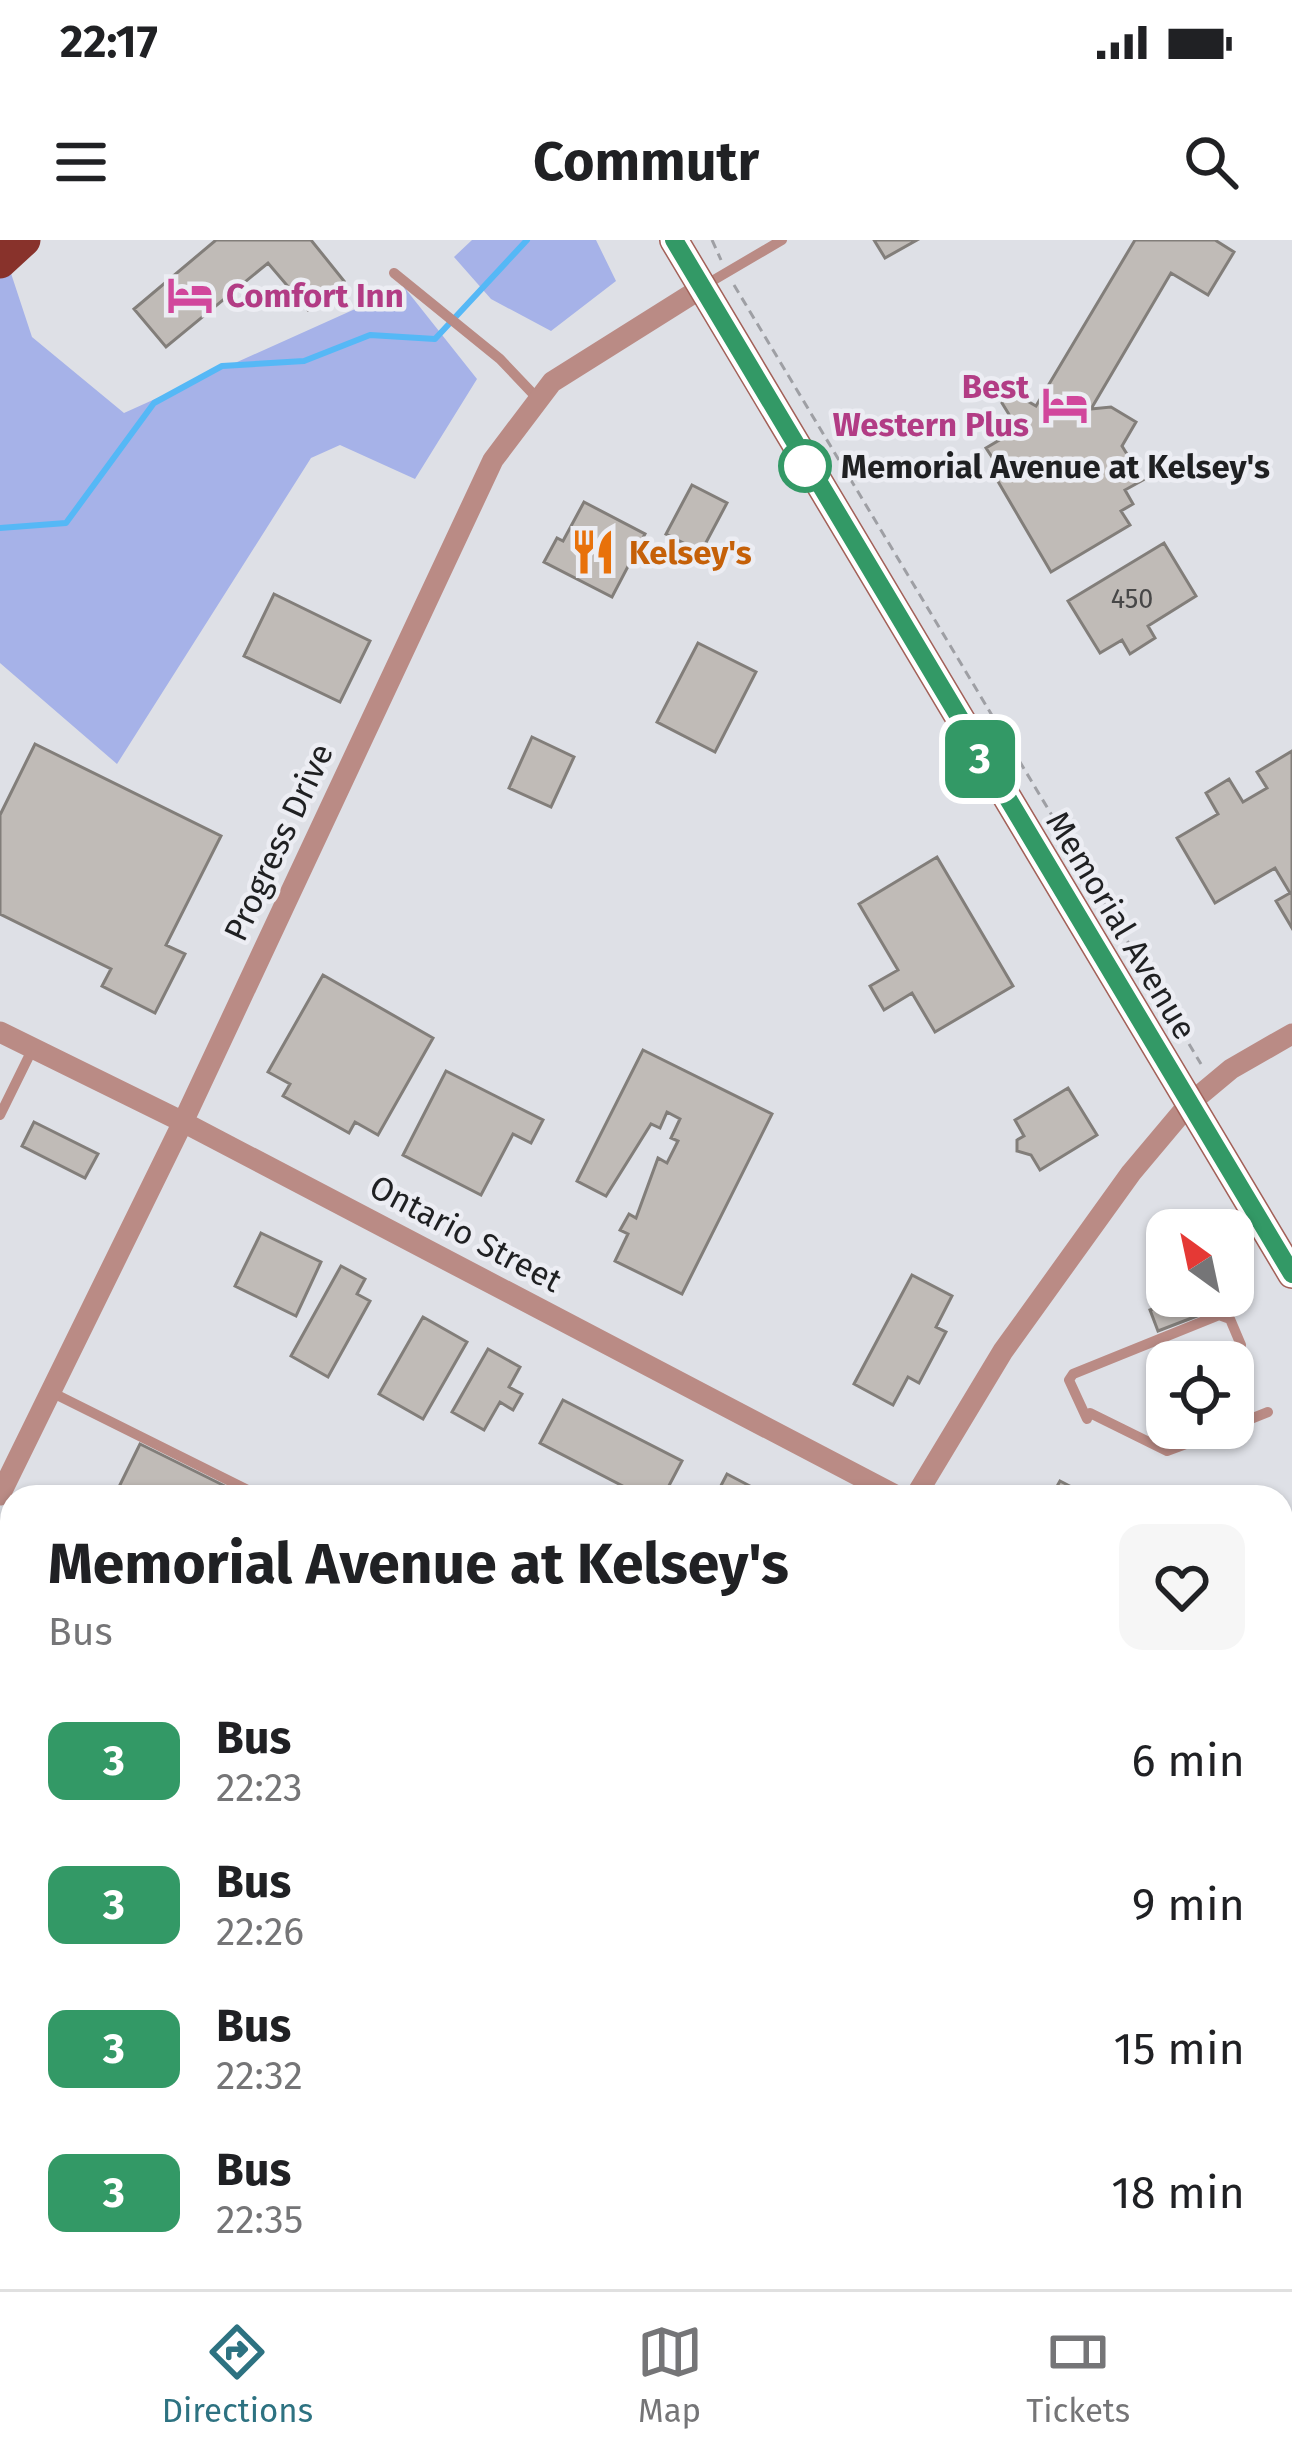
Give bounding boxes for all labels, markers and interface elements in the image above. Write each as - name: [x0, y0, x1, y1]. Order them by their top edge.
- text: 22:17: [60, 15, 158, 69]
- icon: menu: [48, 129, 114, 195]
- icon: search: [1178, 129, 1244, 195]
- text: Commutr: [533, 130, 759, 194]
- hotel icon: Comfort Inn: [165, 270, 215, 320]
- place label: Comfort Inn: [226, 276, 404, 316]
- place label: Best Western Plus: [833, 367, 1030, 445]
- hotel icon: Best Western Plus: [1040, 380, 1090, 430]
- marker: Memorial Avenue at Kelsey's: [780, 441, 830, 491]
- place label: Memorial Avenue at Kelsey's: [841, 447, 1270, 487]
- restaurant icon: Kelsey's: [568, 527, 618, 577]
- place label: Kelsey's: [629, 533, 752, 573]
- house number: 450: [1111, 583, 1153, 615]
- line badge: 3: [941, 720, 1019, 798]
- text: 3: [969, 734, 991, 784]
- street label: Progress Drive: [216, 737, 342, 947]
- street label: Memorial Avenue: [1037, 804, 1205, 1047]
- street label: Ontario Street: [363, 1167, 568, 1301]
- north arrow: [1146, 1209, 1254, 1317]
- map controls: [1146, 1209, 1254, 1449]
- button: locate: [1146, 1341, 1254, 1449]
- button: heart: [1119, 1524, 1245, 1650]
- text: Memorial Avenue at Kelsey's: [48, 1530, 789, 1598]
- text: Bus: [48, 1609, 113, 1655]
- text: Bus: [216, 1711, 291, 1765]
- text: 6 min: [1131, 1734, 1245, 1788]
- text: 3: [103, 1736, 125, 1786]
- text: 22:23: [216, 1765, 303, 1811]
- text: Bus: [216, 1855, 291, 1909]
- text: 9 min: [1132, 1878, 1245, 1932]
- text: 3: [103, 1880, 125, 1930]
- text: 22:26: [216, 1909, 304, 1955]
- text: Bus: [216, 1999, 291, 2053]
- text: 15 min: [1113, 2022, 1245, 2076]
- text: 3: [103, 2024, 125, 2074]
- text: 22:32: [216, 2053, 303, 2099]
- text: Bus: [216, 2143, 291, 2197]
- text: 18 min: [1111, 2166, 1245, 2220]
- text: 3: [103, 2168, 125, 2218]
- text: 22:35: [216, 2197, 303, 2243]
- tab: Directions: [162, 2319, 313, 2431]
- tab: Map: [637, 2319, 703, 2431]
- tab: Tickets: [1026, 2319, 1130, 2431]

